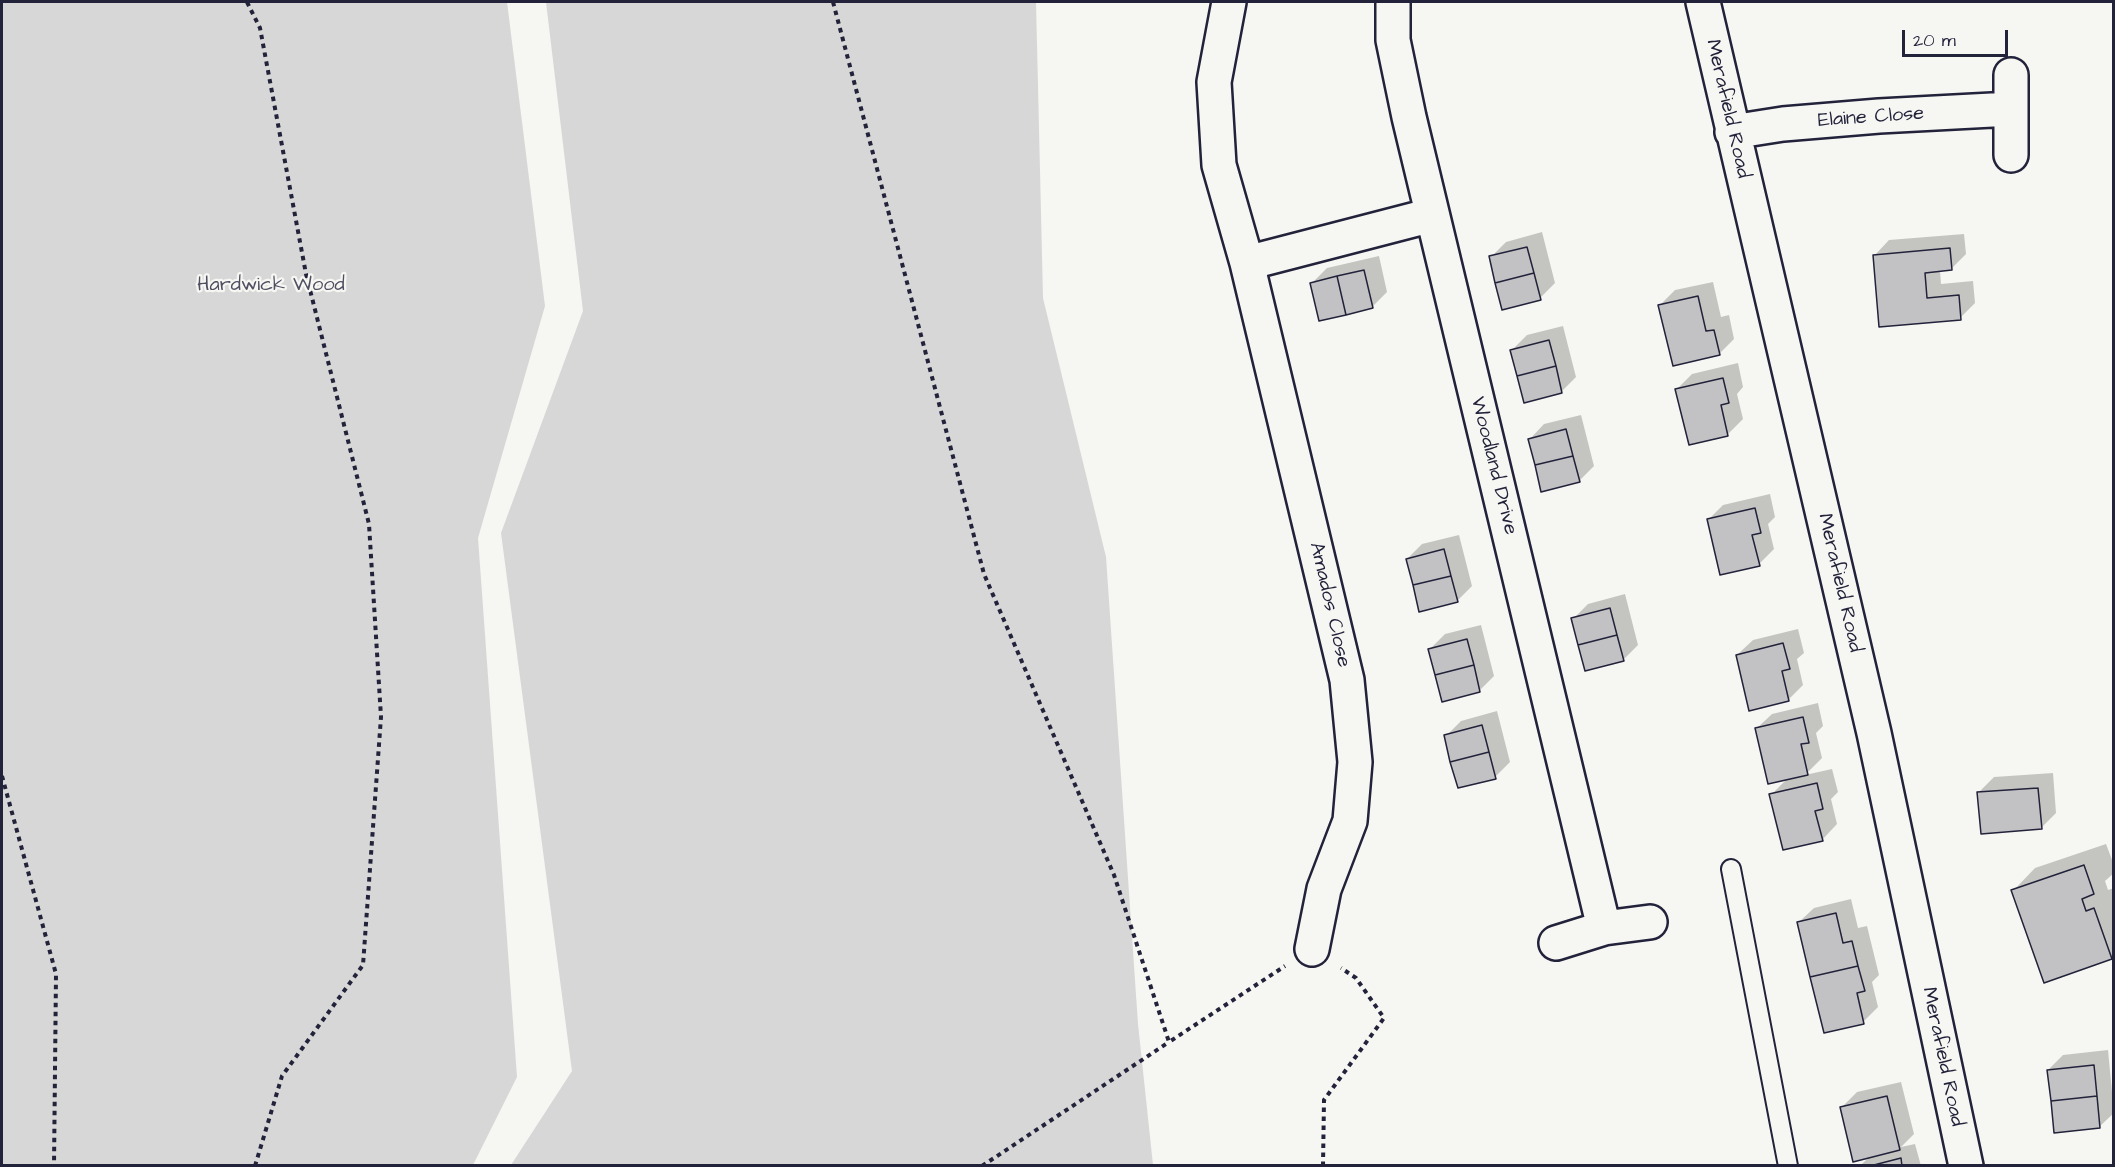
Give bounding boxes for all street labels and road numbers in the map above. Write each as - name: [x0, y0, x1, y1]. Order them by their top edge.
- street label: Merafield Road: [1699, 37, 1755, 181]
- street label: Elaine Close: [1817, 102, 1925, 134]
- street label: Woodland Drive: [1464, 395, 1522, 537]
- street label: Merafield Road: [1811, 511, 1867, 655]
- street label: Amados Close: [1303, 540, 1355, 670]
- street label: Merafield Road: [1916, 985, 1968, 1129]

